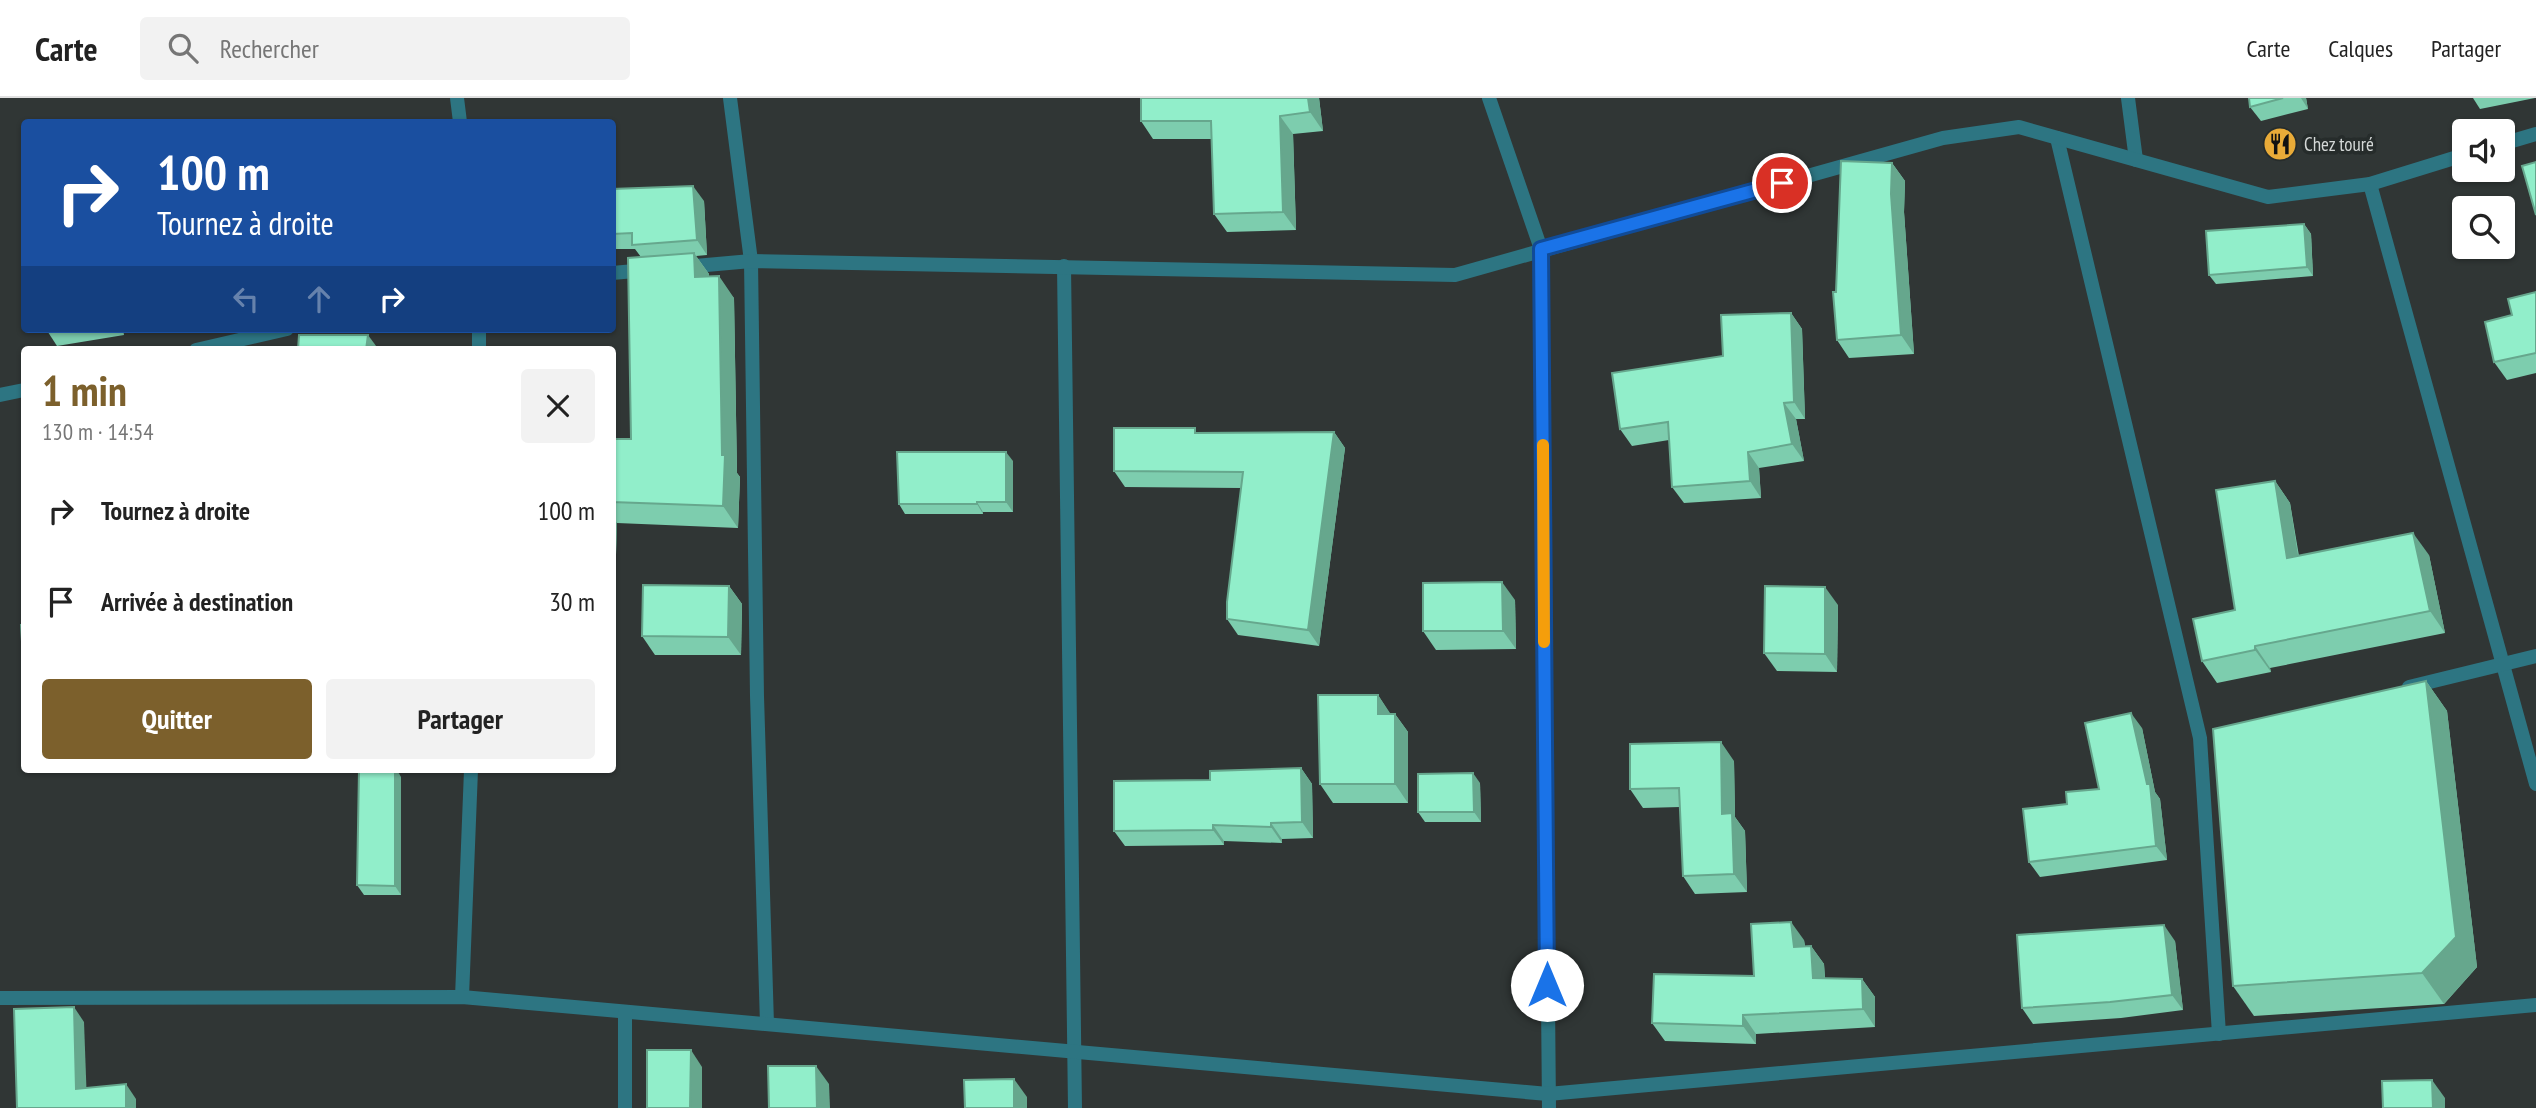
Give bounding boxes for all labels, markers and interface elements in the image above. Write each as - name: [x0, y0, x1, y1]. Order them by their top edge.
- search box: [140, 17, 630, 80]
- text: Carte: [35, 27, 98, 70]
- icon: search: [164, 29, 202, 67]
- text: Rechercher: [220, 32, 319, 65]
- text: Carte: [2247, 33, 2290, 64]
- text: Calques: [2328, 33, 2393, 64]
- text: Partager: [2431, 33, 2501, 64]
- map controls: [2452, 119, 2515, 259]
- button: sound: [2452, 119, 2515, 182]
- restaurant icon: Chez touré: [2261, 125, 2299, 163]
- place label: Chez touré: [2304, 132, 2374, 156]
- text: 100 m: [157, 140, 270, 204]
- icon: right: [42, 147, 133, 238]
- pin: [1752, 153, 1812, 213]
- icon: arrive: [1763, 164, 1801, 202]
- button: search: [2452, 196, 2515, 259]
- text: Tournez à droite: [157, 202, 334, 244]
- icon: left: [227, 280, 265, 318]
- icon: ahead: [300, 280, 338, 318]
- icon: right: [373, 280, 411, 318]
- text: 1 min: [42, 363, 127, 418]
- button: close: [521, 369, 595, 443]
- text: 130 m · 14:54: [42, 417, 154, 446]
- icon: right: [42, 492, 80, 530]
- text: Tournez à droite: [101, 494, 250, 527]
- text: 100 m: [537, 494, 595, 527]
- icon: arrive: [42, 583, 80, 621]
- text: Arrivée à destination: [101, 585, 293, 618]
- text: 30 m: [549, 585, 595, 618]
- button: Quitter: [42, 679, 312, 759]
- button: Partager: [326, 679, 595, 759]
- position arrow: [1510, 948, 1584, 1022]

